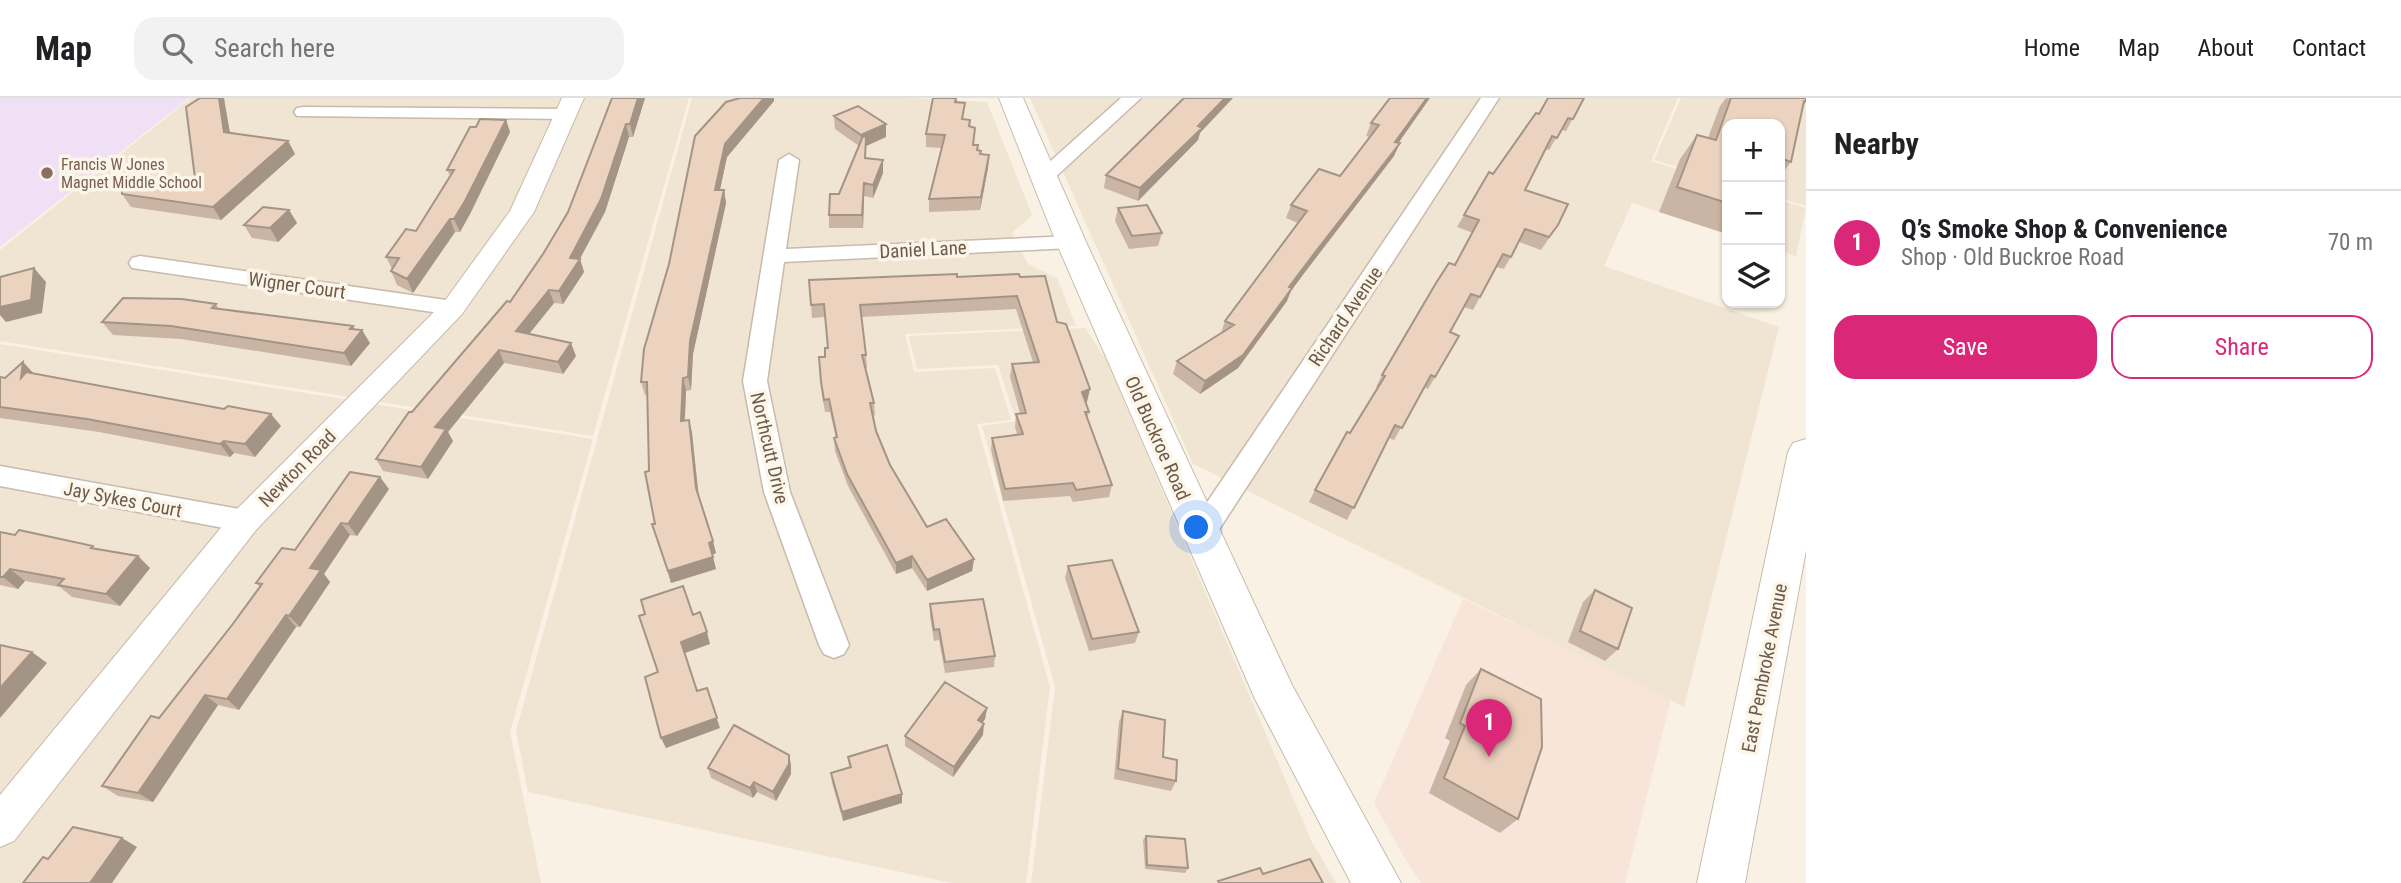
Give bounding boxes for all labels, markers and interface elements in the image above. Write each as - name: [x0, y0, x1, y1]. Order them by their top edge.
- search box: [134, 17, 624, 80]
- text: Map: [35, 29, 92, 68]
- icon: search: [158, 29, 196, 67]
- text: Search here: [214, 33, 335, 63]
- text: Home: [2024, 34, 2080, 62]
- text: Map: [2118, 34, 2160, 62]
- text: About: [2198, 34, 2254, 62]
- text: Contact: [2292, 34, 2366, 62]
- map controls: [1722, 119, 1785, 308]
- button: +: [1722, 119, 1785, 182]
- text: Nearby: [1834, 126, 1919, 161]
- place label: Francis W Jones Magnet Middle School: [61, 155, 202, 192]
- marker: Francis W Jones Magnet Middle School: [39, 165, 55, 181]
- button: −: [1722, 182, 1785, 245]
- text: Q’s Smoke Shop & Convenience: [1901, 214, 2227, 244]
- text: 1: [1851, 229, 1863, 256]
- text: 70 m: [2328, 229, 2373, 256]
- street label: Daniel Lane: [879, 236, 967, 263]
- text: Shop · Old Buckroe Road: [1901, 244, 2124, 271]
- button: layers: [1722, 245, 1785, 308]
- street label: Richard Avenue: [1304, 262, 1387, 371]
- street label: Wigner Court: [247, 267, 347, 304]
- button: Save: [1834, 315, 2097, 379]
- button: Share: [2111, 315, 2373, 379]
- street label: Old Buckroe Road: [1120, 373, 1195, 504]
- street label: Northcutt Drive: [746, 390, 794, 506]
- street label: Newton Road: [254, 425, 341, 512]
- street label: Jay Sykes Court: [62, 477, 184, 522]
- your location: [1179, 510, 1213, 544]
- street label: East Pembroke Avenue: [1737, 582, 1792, 755]
- pin: 1: [1466, 699, 1512, 757]

